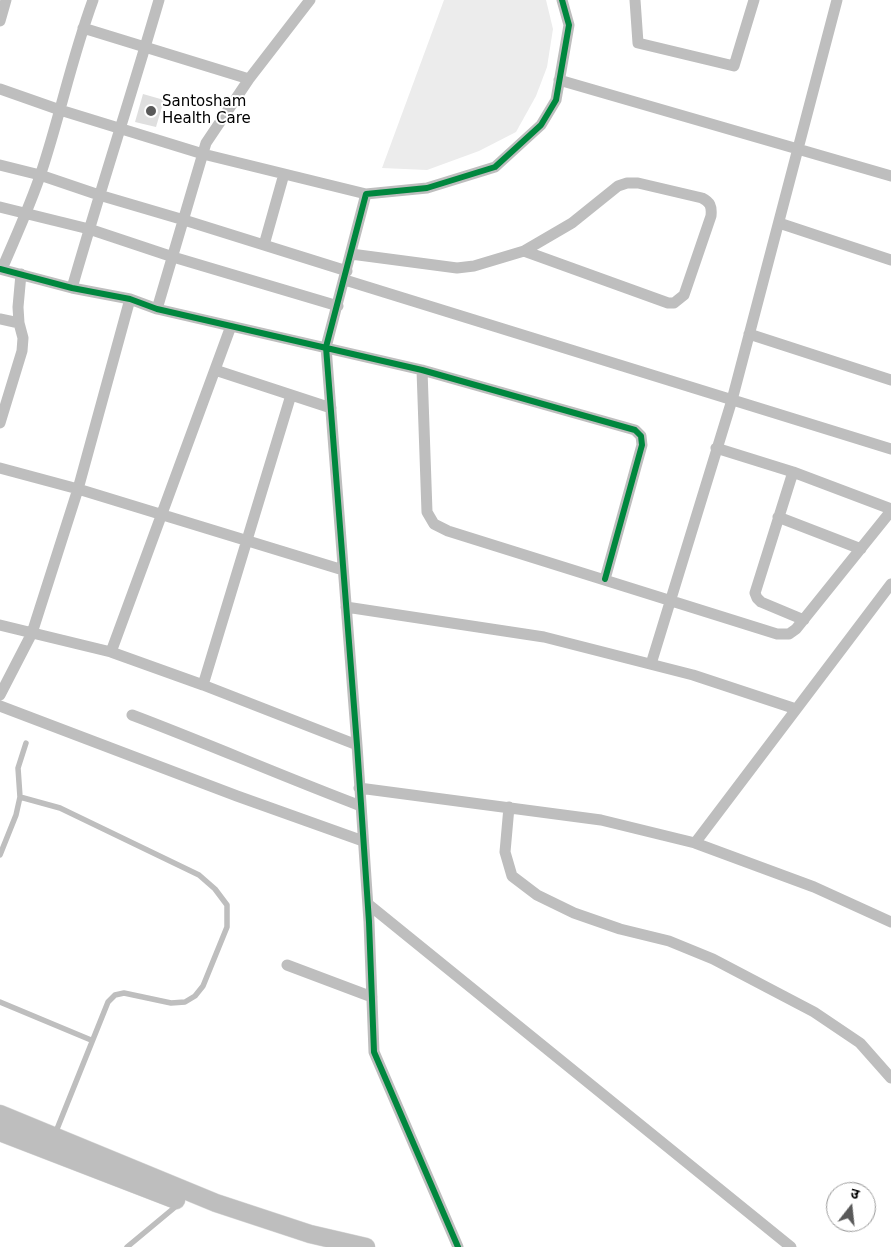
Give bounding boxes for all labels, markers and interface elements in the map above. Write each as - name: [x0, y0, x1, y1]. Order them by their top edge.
- place label: Santosham Health Care: [162, 93, 251, 128]
- marker: Santosham Health Care: [144, 104, 158, 118]
- north arrow: [826, 1182, 876, 1232]
- text: उ: [849, 1185, 861, 1202]

